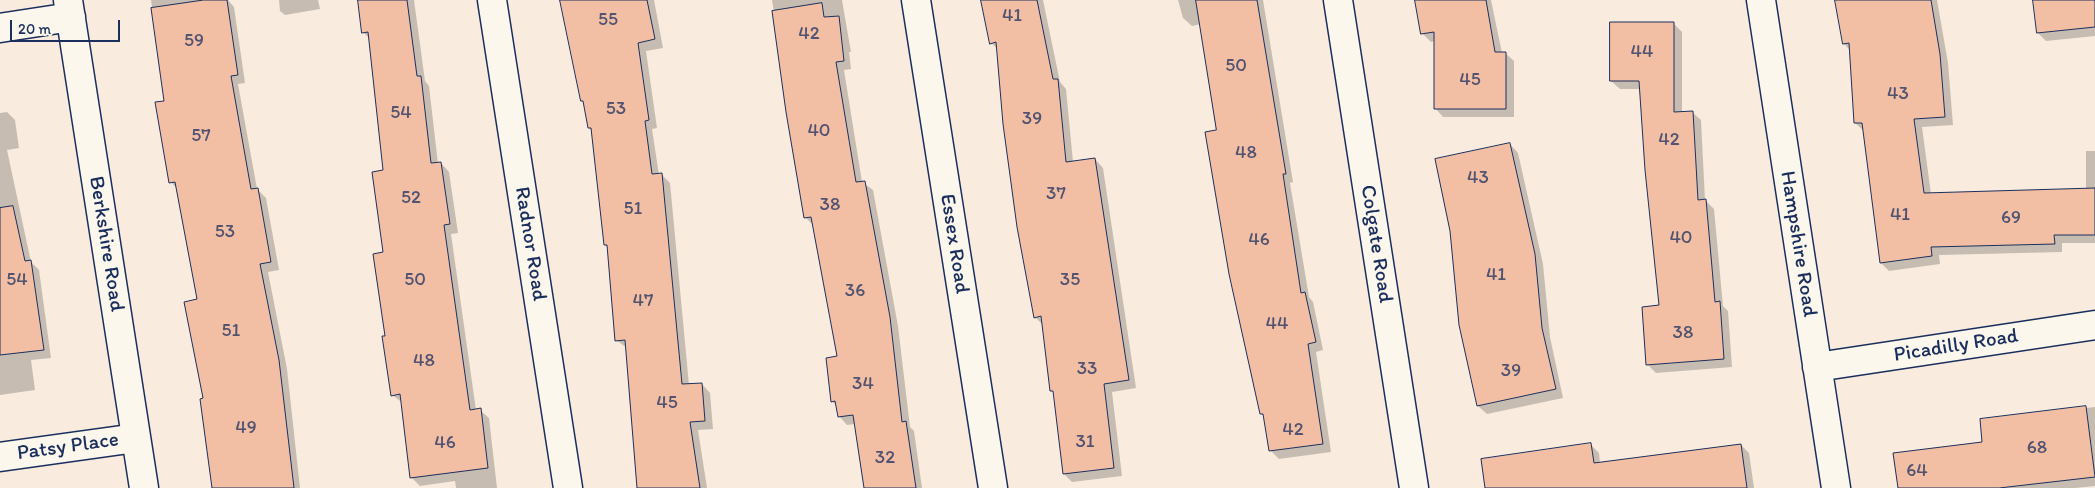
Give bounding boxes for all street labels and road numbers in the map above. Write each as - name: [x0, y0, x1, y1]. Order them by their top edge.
- street label: Hampshire Road: [1774, 169, 1822, 319]
- street label: Berkshire Road: [83, 174, 129, 314]
- street label: Colgate Road: [1354, 183, 1398, 305]
- street label: Radnor Road: [509, 185, 551, 303]
- street label: Essex Road: [934, 192, 974, 296]
- street label: Picadilly Road: [1892, 324, 2020, 368]
- street label: Patsy Place: [16, 427, 120, 467]

